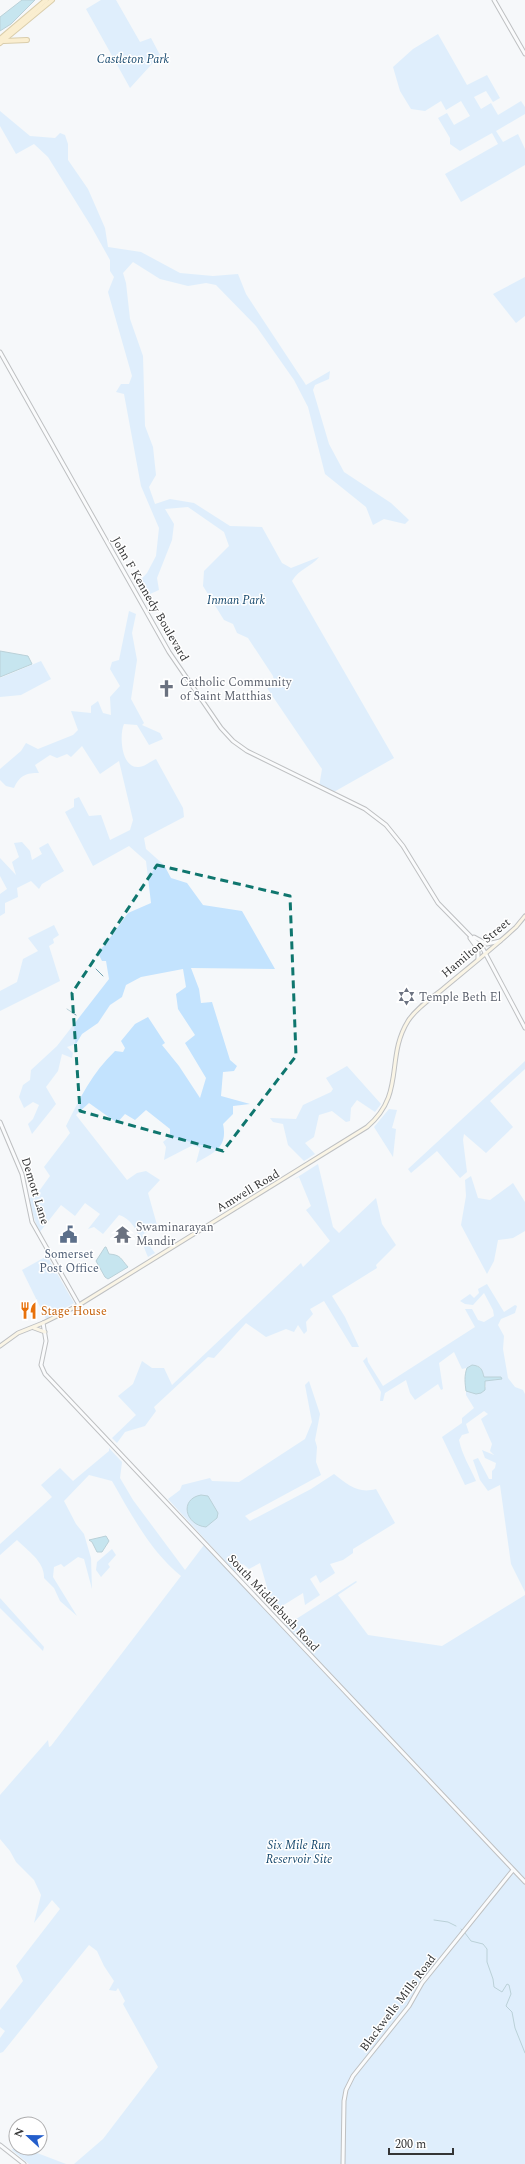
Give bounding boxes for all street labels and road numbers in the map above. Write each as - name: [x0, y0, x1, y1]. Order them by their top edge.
- street label: John F Kennedy Boulevard: [106, 533, 194, 665]
- street label: Hamilton Street: [437, 913, 515, 983]
- street label: Demott Lane: [16, 1155, 54, 1227]
- street label: Amwell Road: [213, 1164, 284, 1217]
- street label: South Middlebush Road: [222, 1550, 324, 1656]
- street label: Blackwells Mills Road: [355, 1950, 441, 2056]

